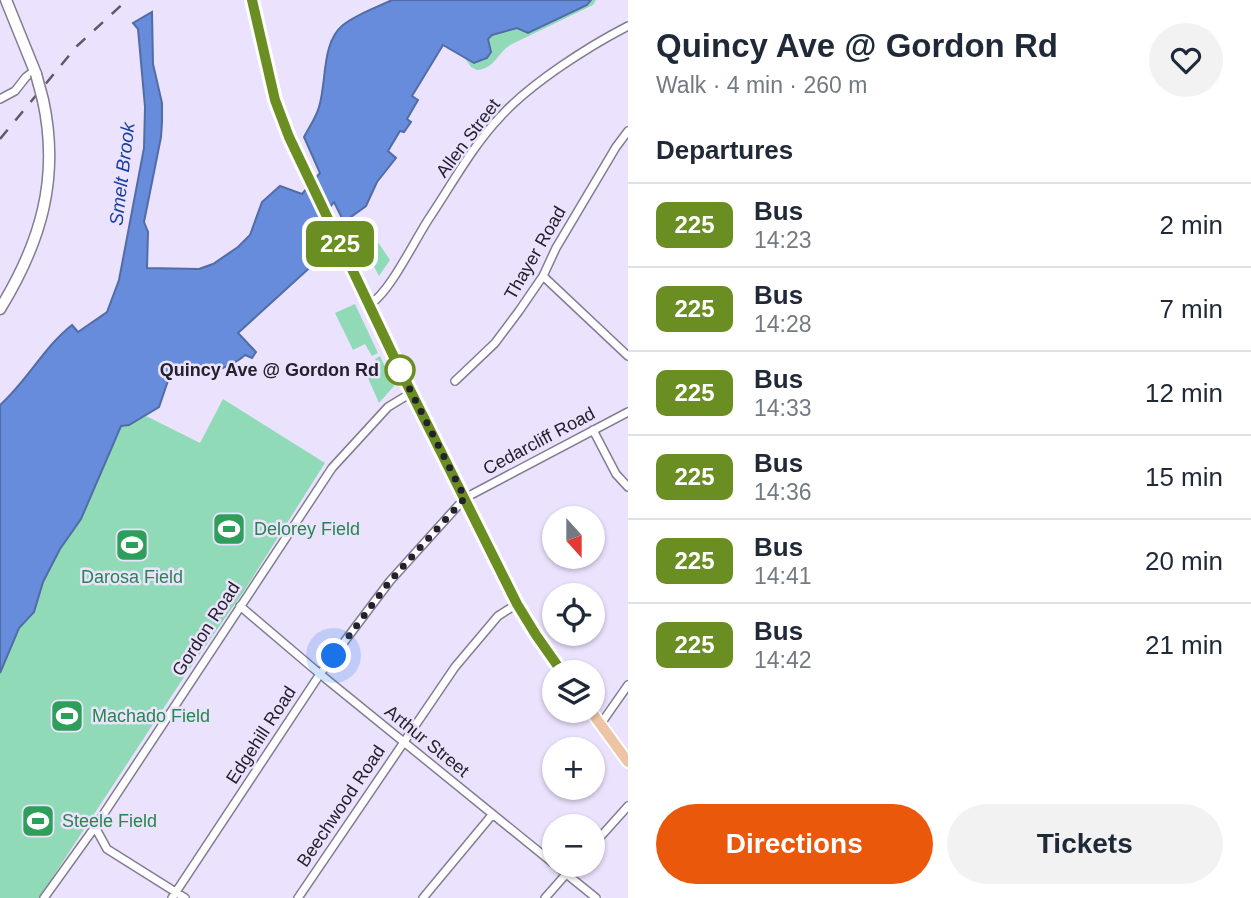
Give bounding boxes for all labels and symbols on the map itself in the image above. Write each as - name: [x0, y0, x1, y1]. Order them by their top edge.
- street label: Allen Street: [432, 95, 504, 181]
- water label: Smelt Brook: [105, 120, 139, 227]
- street label: Thayer Road: [500, 203, 570, 303]
- line badge: 225: [300, 221, 380, 267]
- marker: Quincy Ave @ Gordon Rd: [385, 355, 415, 385]
- place label: Quincy Ave @ Gordon Rd: [160, 360, 379, 380]
- street label: Cedarcliff Road: [480, 403, 598, 479]
- north arrow: [542, 506, 606, 569]
- sports icon: Delorey Field: [210, 510, 248, 548]
- place label: Delorey Field: [254, 519, 360, 539]
- sports icon: Darosa Field: [113, 526, 151, 564]
- place label: Darosa Field: [81, 567, 183, 587]
- street label: Gordon Road: [168, 578, 244, 680]
- your location: [316, 638, 351, 673]
- street label: Edgehill Road: [222, 683, 300, 787]
- sports icon: Machado Field: [48, 697, 86, 735]
- street label: Arthur Street: [381, 701, 473, 781]
- place label: Machado Field: [92, 706, 210, 726]
- street label: Beechwood Road: [293, 742, 389, 870]
- sports icon: Steele Field: [19, 802, 57, 840]
- place label: Steele Field: [62, 811, 157, 831]

